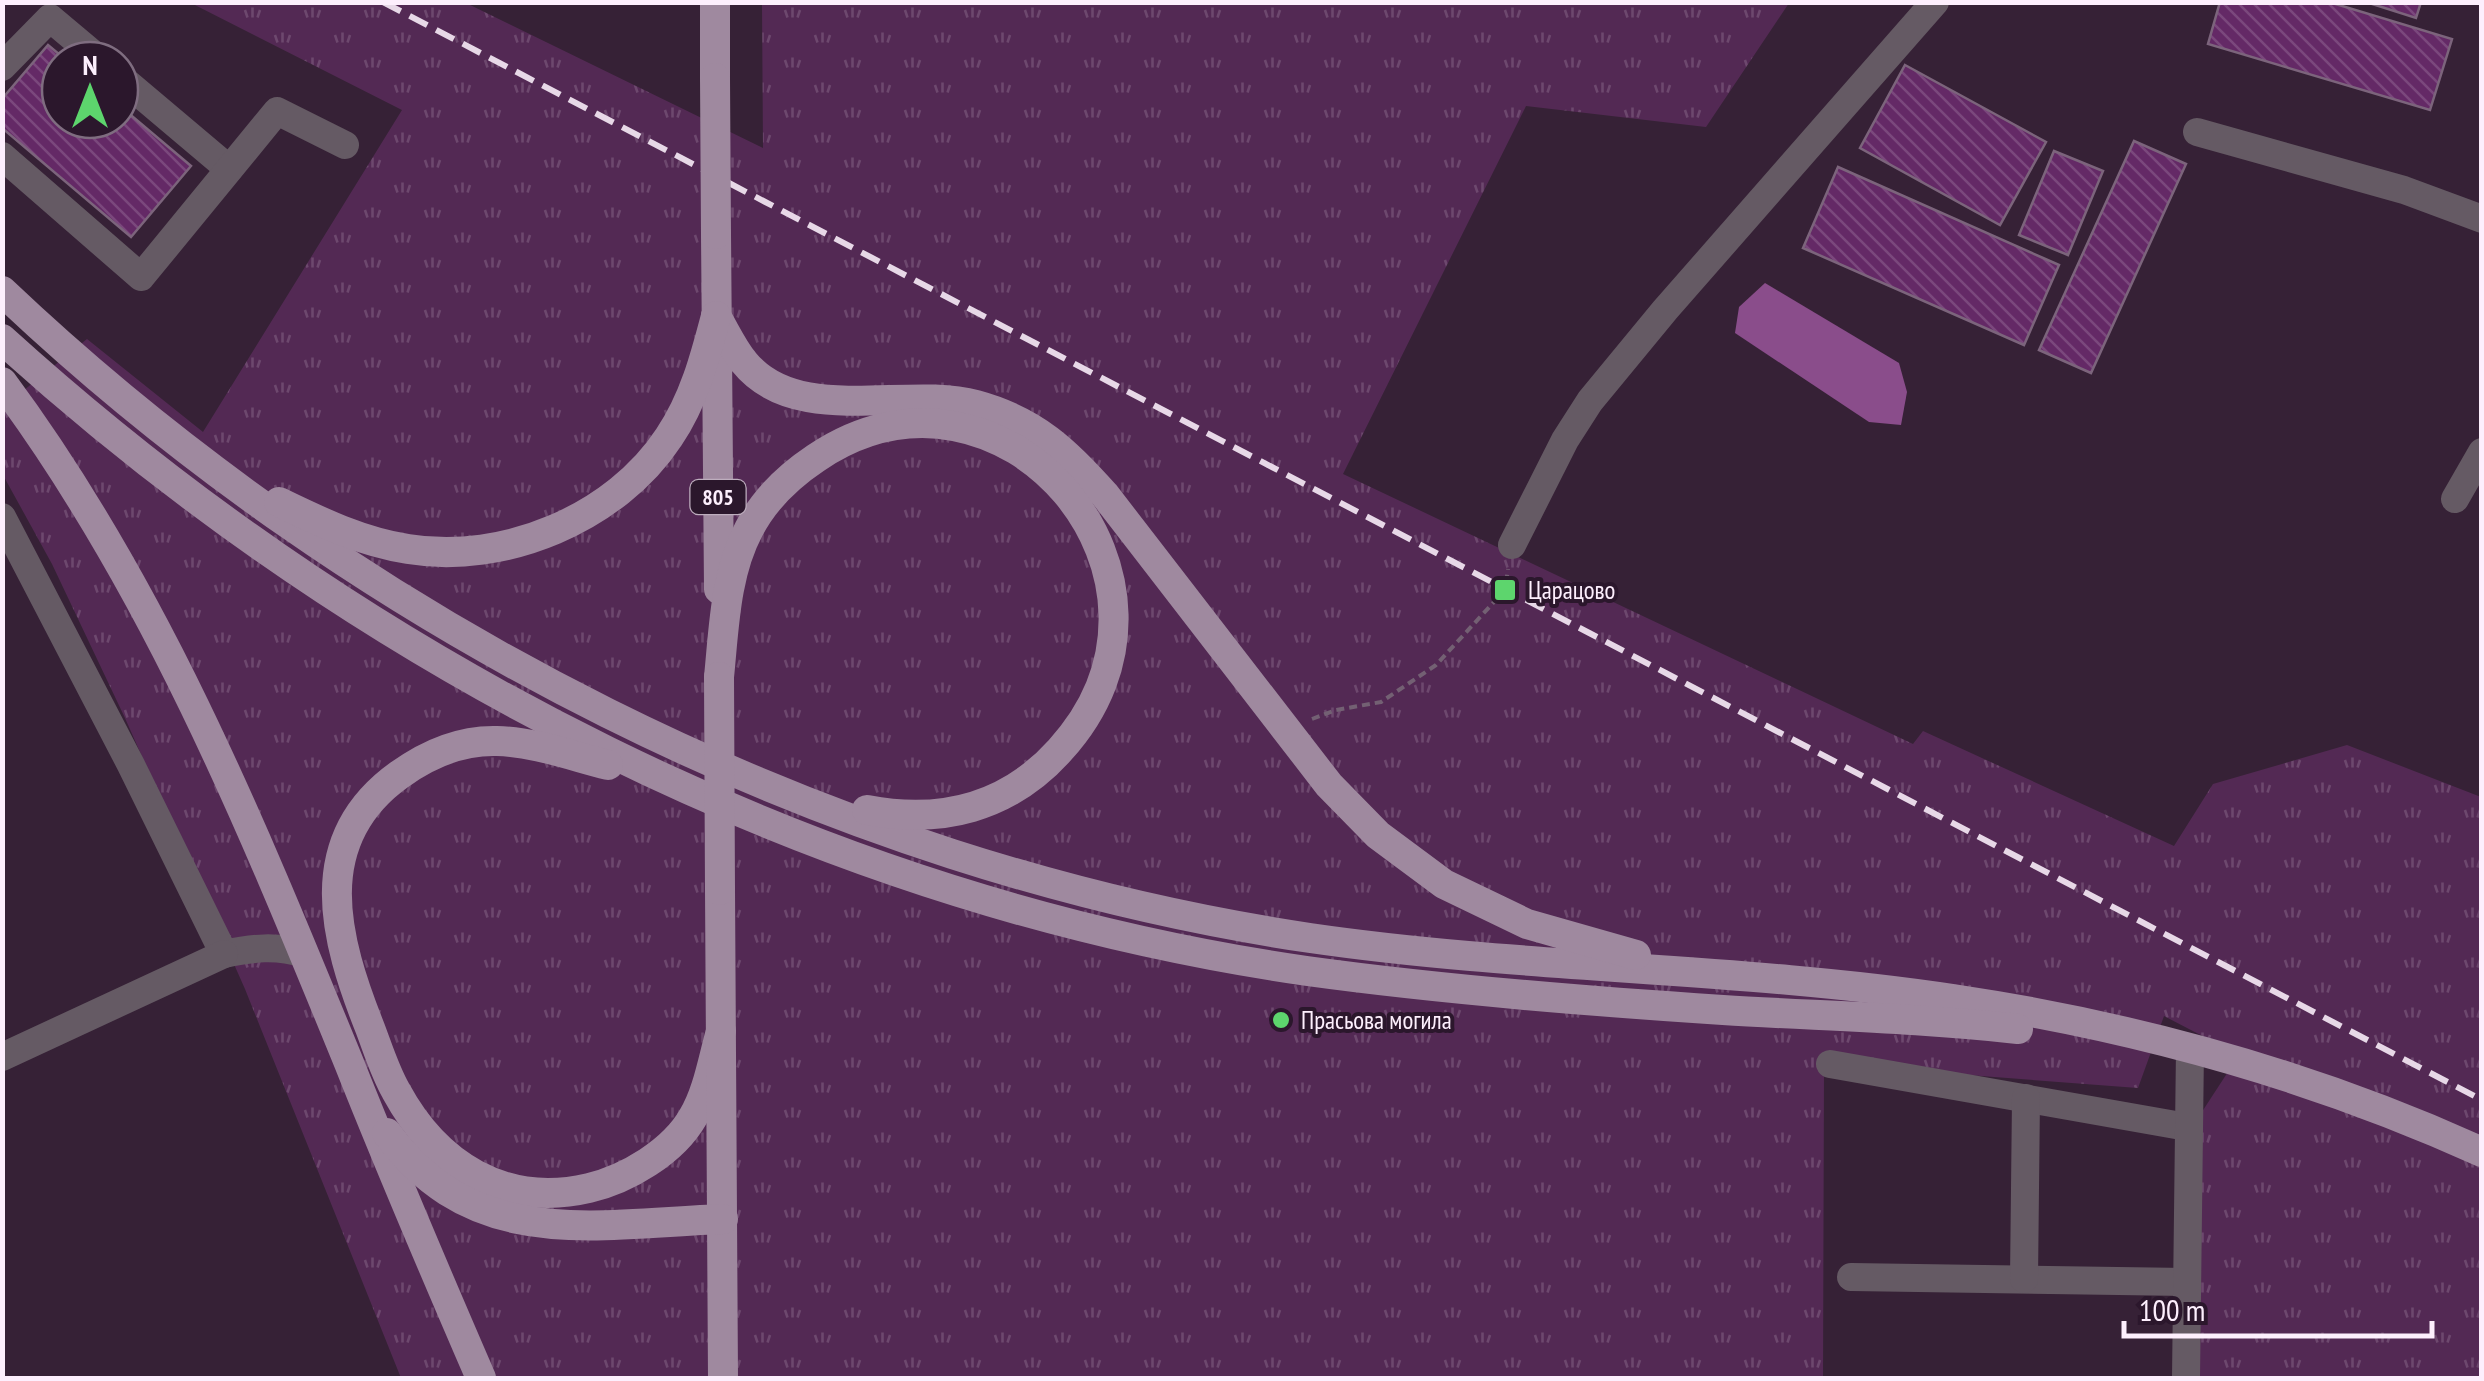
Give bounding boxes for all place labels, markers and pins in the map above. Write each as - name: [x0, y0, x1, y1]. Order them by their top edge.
- place label: Царацово: [1528, 574, 1615, 606]
- marker: Царацово: [1492, 577, 1518, 603]
- place label: Прасьова могила: [1301, 1004, 1452, 1036]
- marker: Прасьова могила: [1270, 1009, 1292, 1031]

